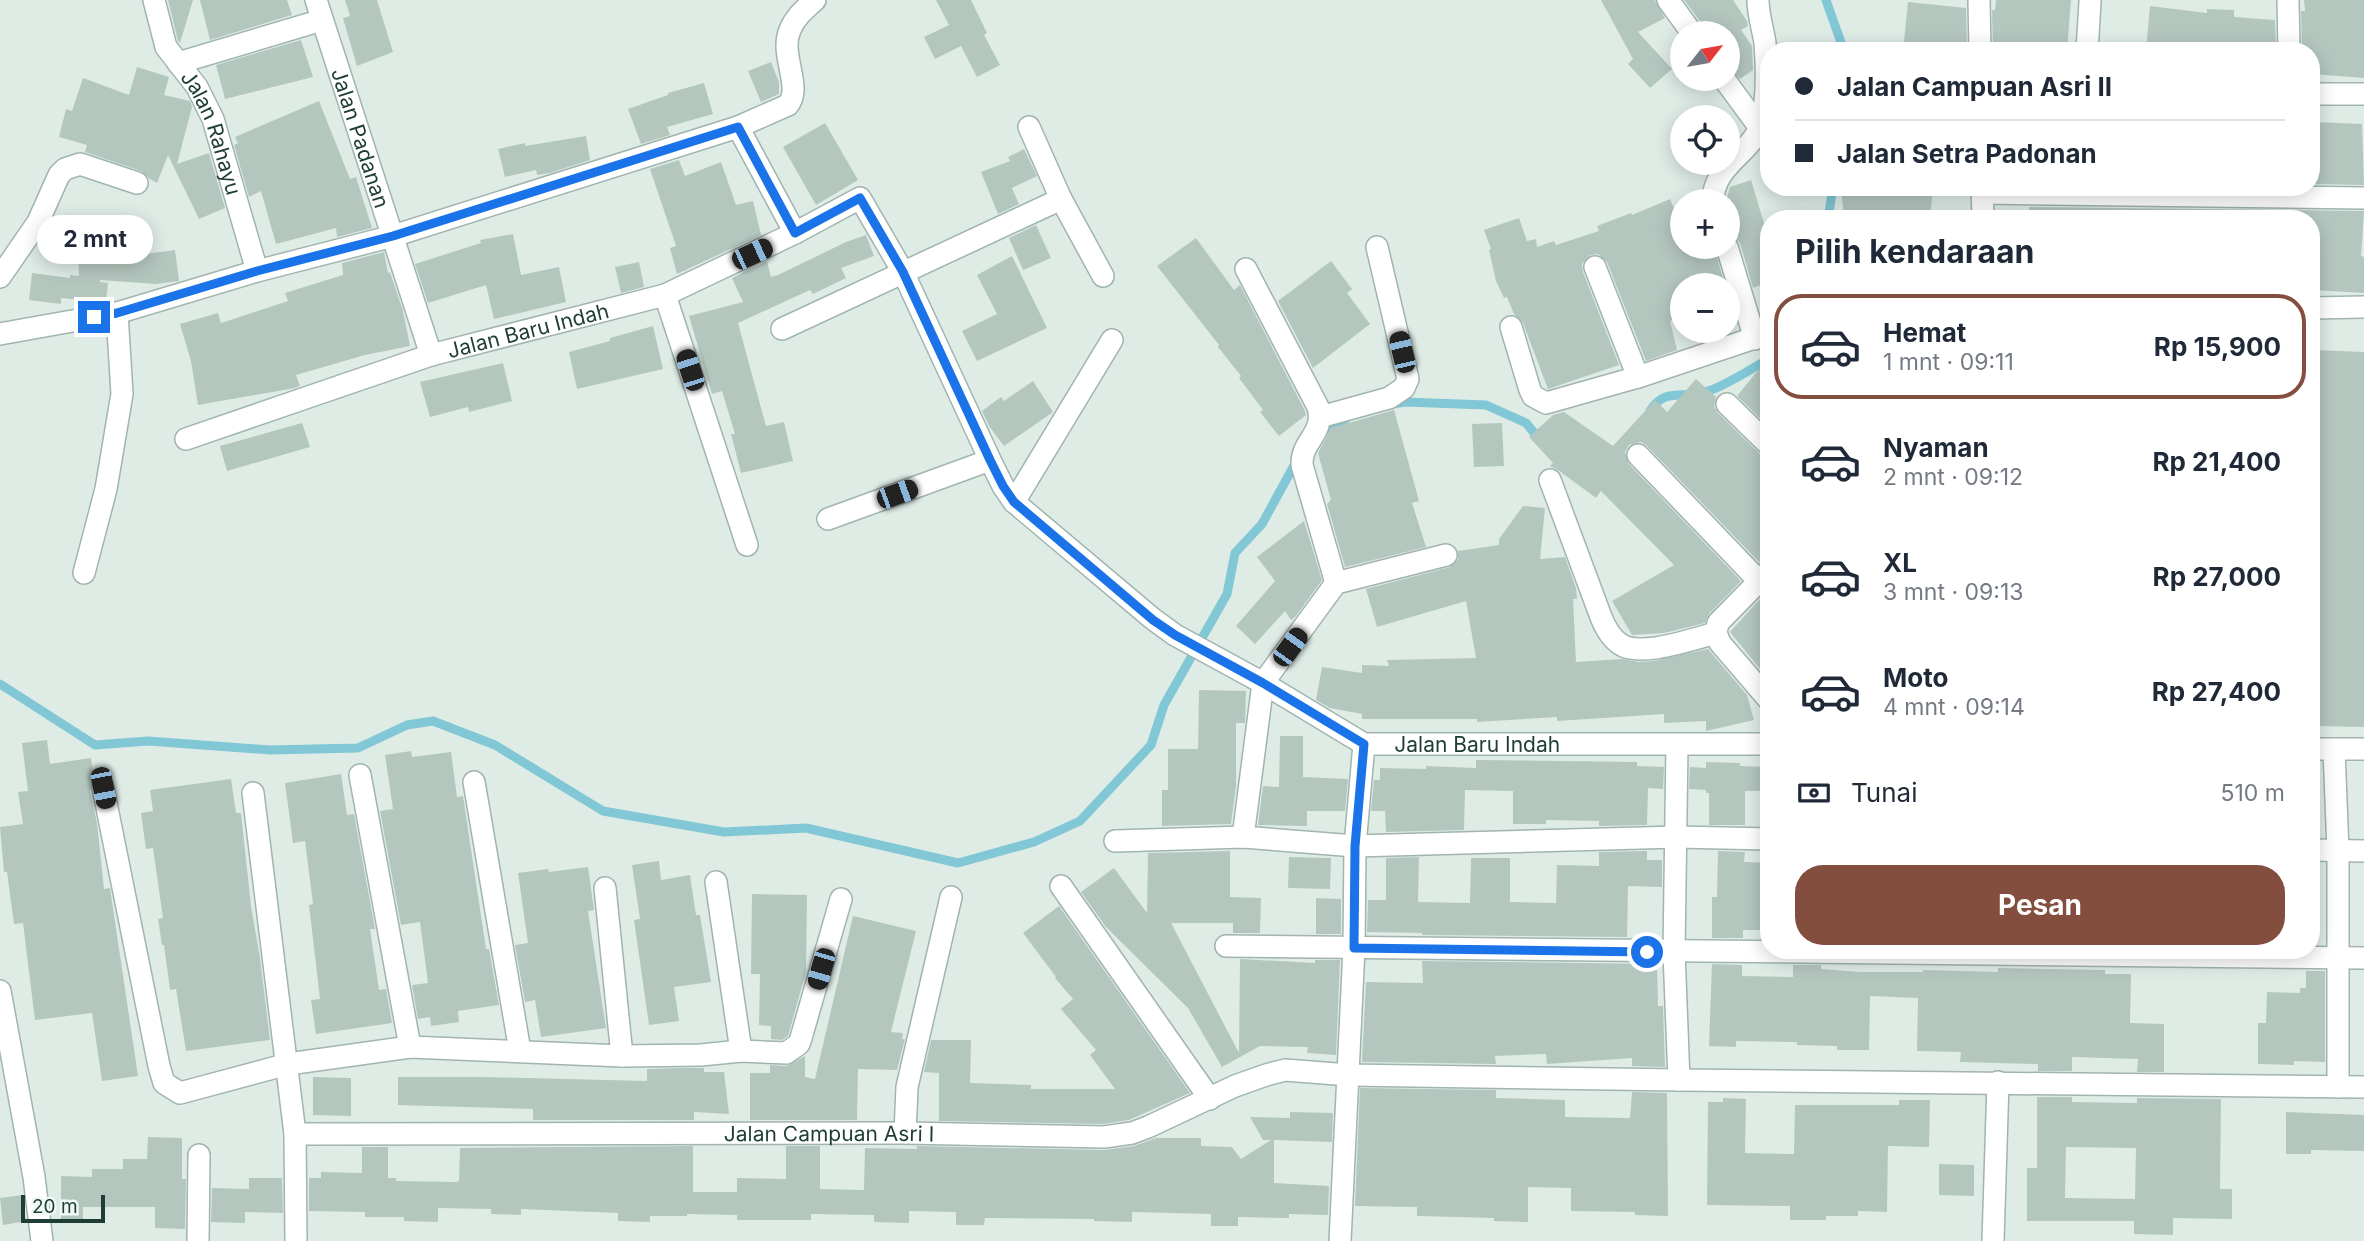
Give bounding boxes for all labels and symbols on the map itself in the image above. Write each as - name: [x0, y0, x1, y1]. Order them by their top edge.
- north arrow: [1670, 21, 1740, 91]
- street label: Jalan Rahayu: [176, 65, 247, 198]
- street label: Jalan Padanan: [326, 65, 395, 211]
- callout: 2 mnt: [36, 216, 152, 264]
- car: [729, 236, 776, 272]
- street label: Jalan Baru Indah: [444, 297, 611, 363]
- route end: [78, 301, 110, 333]
- car: [1388, 329, 1417, 375]
- car: [674, 347, 707, 393]
- car: [874, 477, 921, 511]
- car: [1270, 624, 1311, 670]
- street label: Jalan Baru Indah: [1394, 732, 1560, 757]
- car: [89, 765, 118, 811]
- route start: [1631, 936, 1663, 968]
- car: [806, 946, 837, 992]
- street label: Jalan Campuan Asri I: [724, 1120, 934, 1146]
- scale bar: [21, 1192, 105, 1224]

